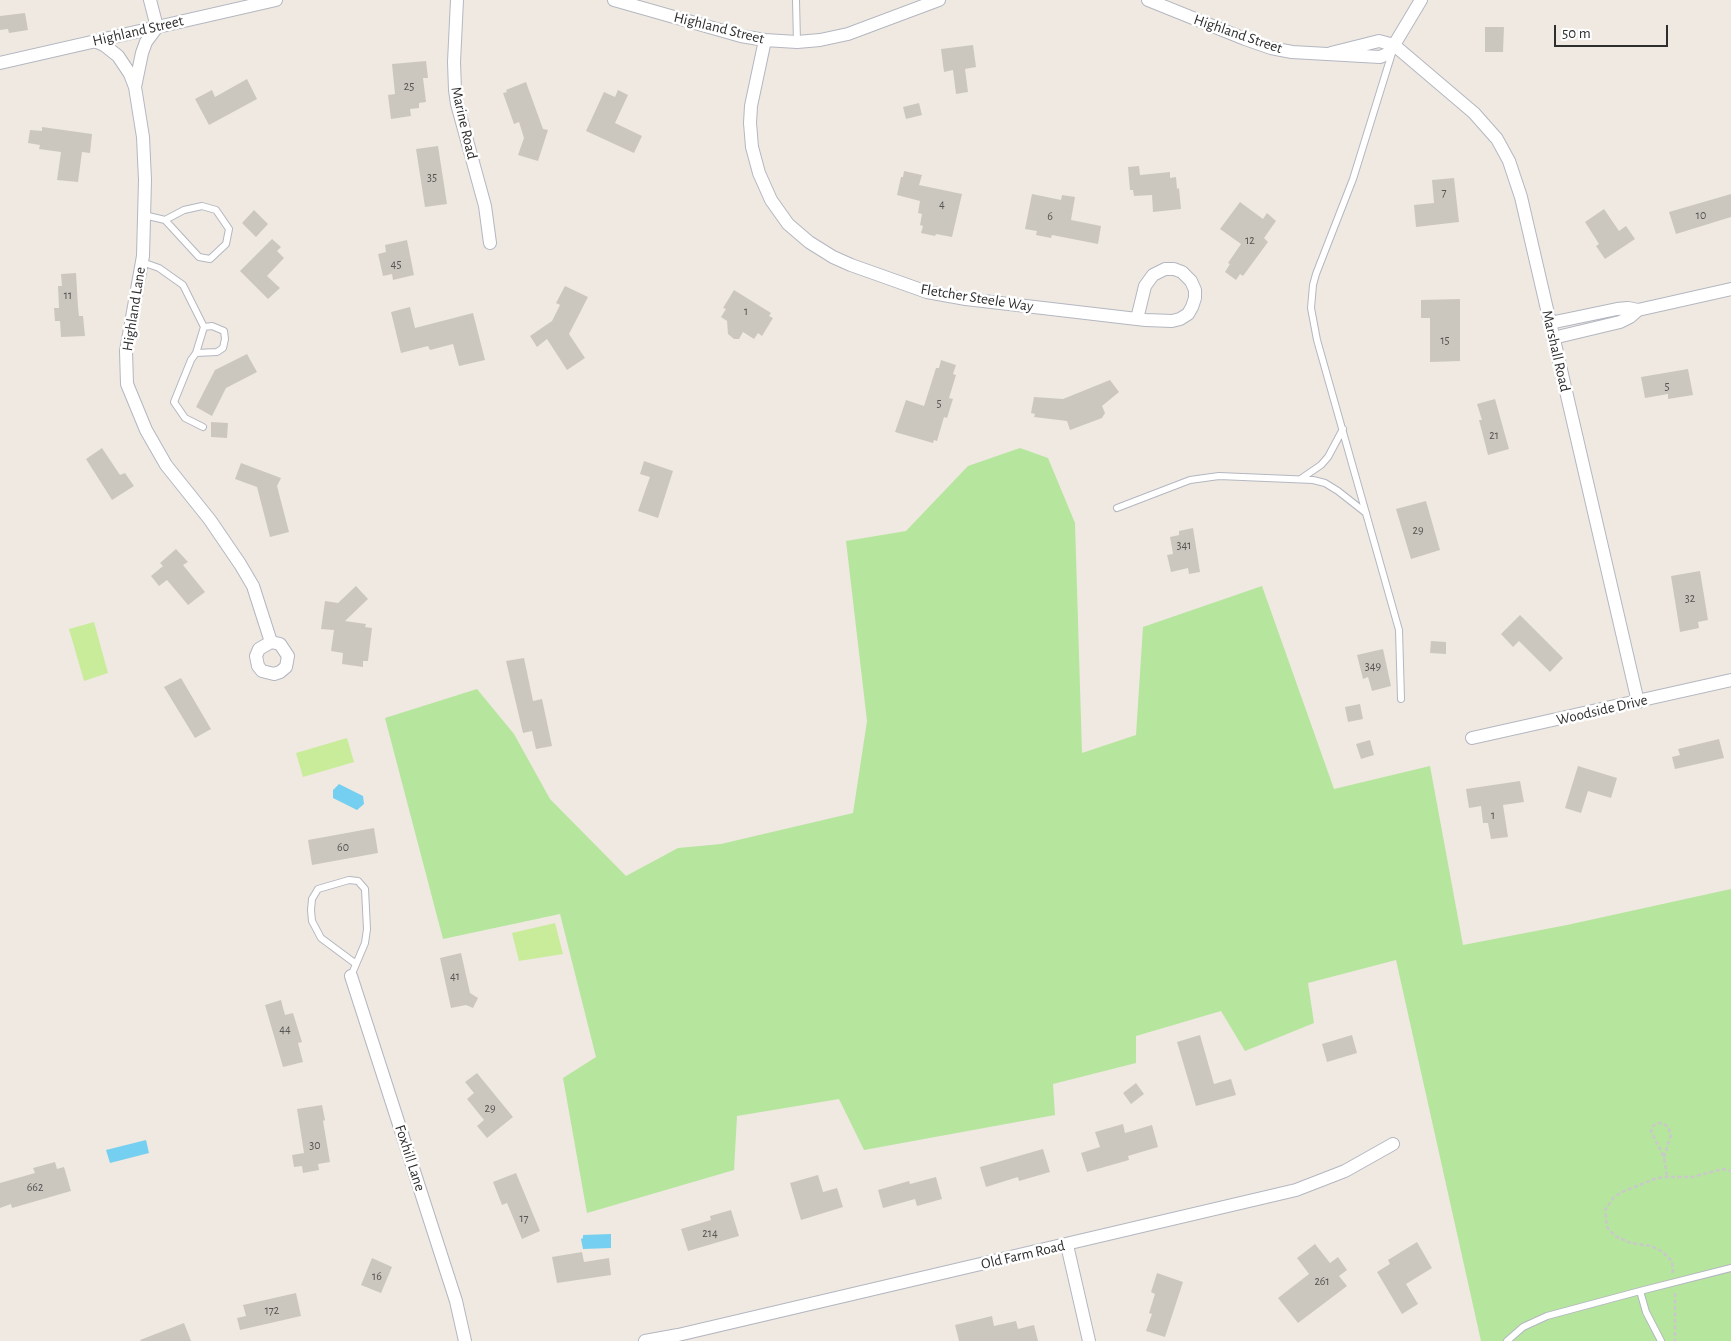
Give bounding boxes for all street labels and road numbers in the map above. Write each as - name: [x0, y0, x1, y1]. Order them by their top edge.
- street label: Highland Street: [672, 8, 766, 48]
- street label: Highland Street: [1191, 10, 1285, 58]
- street label: Highland Street: [91, 12, 185, 50]
- street label: Marine Road: [447, 85, 481, 161]
- street label: Highland Lane: [118, 266, 150, 352]
- street label: Fletcher Steele Way: [919, 280, 1035, 316]
- street label: Marshall Road: [1538, 308, 1574, 394]
- street label: Woodside Drive: [1555, 691, 1649, 729]
- street label: Foxhill Lane: [391, 1123, 429, 1193]
- street label: Old Farm Road: [979, 1237, 1067, 1273]

